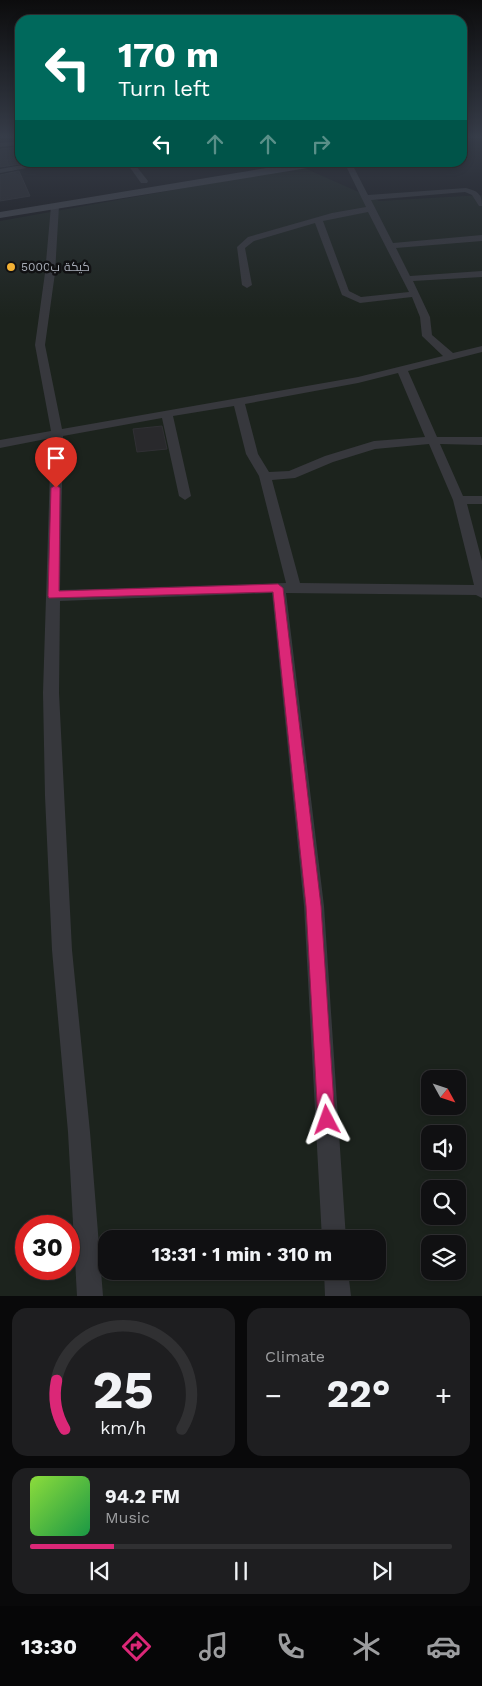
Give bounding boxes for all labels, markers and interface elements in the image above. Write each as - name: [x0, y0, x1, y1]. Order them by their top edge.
- text: 170 m: [118, 34, 219, 76]
- icon: left: [35, 35, 100, 100]
- text: Turn left: [118, 76, 210, 101]
- icon: left: [148, 130, 176, 158]
- icon: ahead: [201, 130, 229, 158]
- icon: ahead: [254, 130, 282, 158]
- icon: right: [307, 130, 335, 158]
- place label: كيكة ب5000: [21, 260, 90, 274]
- marker: كيكة ب5000: [5, 261, 17, 273]
- pin: [35, 437, 77, 488]
- icon: arrive: [42, 444, 70, 472]
- north arrow: [421, 1070, 466, 1115]
- map controls: [421, 1070, 466, 1280]
- position arrow: [300, 1093, 352, 1145]
- button: sound: [421, 1125, 466, 1170]
- button: search: [421, 1180, 466, 1225]
- speed limit sign: 30: [15, 1215, 80, 1280]
- button: layers: [421, 1235, 466, 1280]
- text: 13:31 · 1 min · 310 m: [152, 1243, 332, 1266]
- text: Climate: [265, 1347, 325, 1366]
- text: 25: [93, 1360, 154, 1421]
- text: 22°: [326, 1372, 391, 1416]
- text: −: [265, 1379, 282, 1412]
- text: +: [435, 1379, 452, 1412]
- text: km/h: [100, 1417, 147, 1438]
- text: 94.2 FM: [105, 1485, 180, 1508]
- text: Music: [105, 1508, 150, 1527]
- icon: previous: [86, 1557, 114, 1585]
- icon: pause: [227, 1557, 255, 1585]
- icon: next: [368, 1557, 396, 1585]
- icon: directions: [119, 1629, 154, 1664]
- icon: music: [196, 1629, 231, 1664]
- icon: phone: [273, 1629, 308, 1664]
- icon: climate: [349, 1629, 384, 1664]
- icon: car: [426, 1629, 461, 1664]
- text: 13:30: [21, 1634, 77, 1659]

